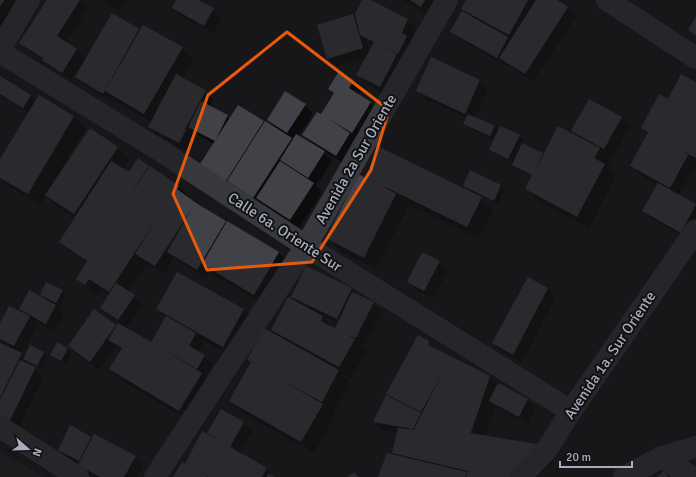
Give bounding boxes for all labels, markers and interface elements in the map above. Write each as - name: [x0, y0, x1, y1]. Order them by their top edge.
- street label: Avenida 2a Sur Oriente: [312, 91, 400, 227]
- street label: Calle 6a. Oriente Sur: [225, 188, 346, 276]
- street label: Avenida 1a. Sur Oriente: [560, 288, 660, 422]
- north arrow: [8, 429, 48, 469]
- scale bar: [560, 443, 632, 469]
- text: N: [30, 446, 44, 458]
- text: 20 m: [566, 450, 591, 465]

